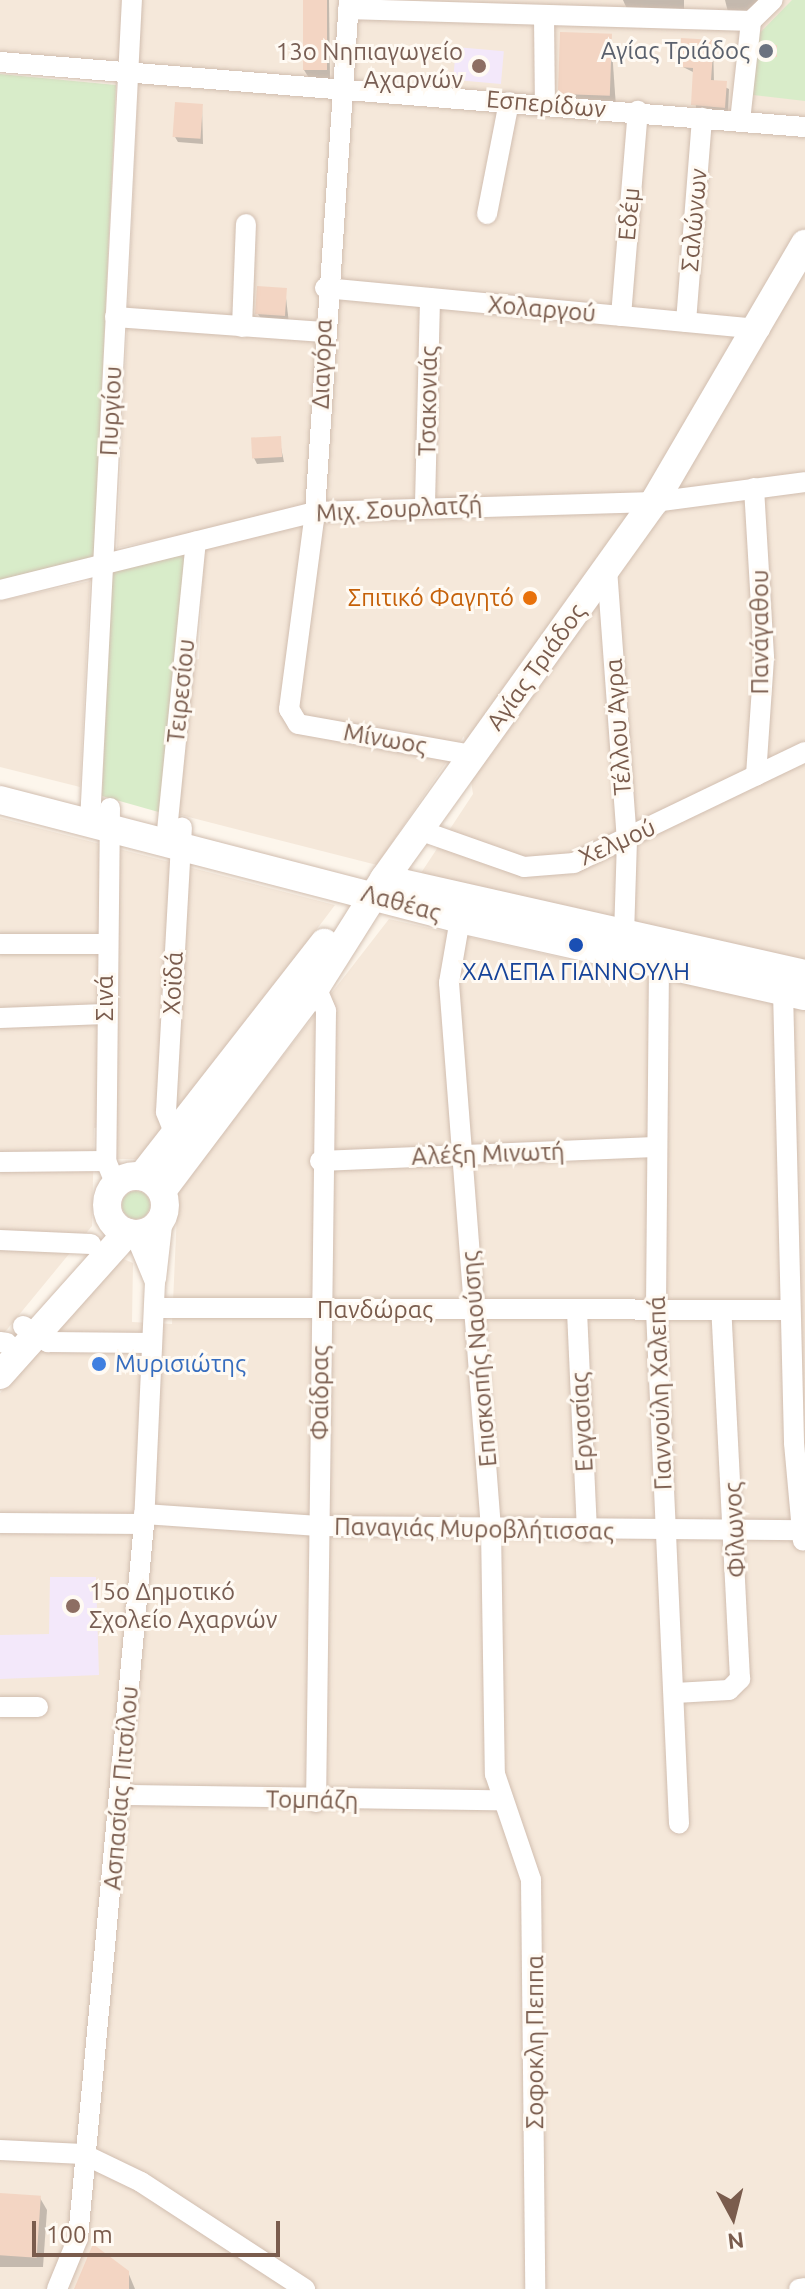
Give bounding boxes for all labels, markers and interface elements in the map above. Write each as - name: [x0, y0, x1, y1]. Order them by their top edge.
- place label: Αγίας Τριάδος: [601, 37, 750, 65]
- place label: 13ο Νηπιαγωγείο Αχαρνών: [276, 38, 463, 94]
- marker: Αγίας Τριάδος: [757, 42, 775, 60]
- marker: 13ο Νηπιαγωγείο Αχαρνών: [470, 57, 488, 75]
- street label: Εσπερίδων: [485, 84, 607, 124]
- street label: Σαλώνων: [675, 167, 713, 273]
- street label: Εδέμ: [612, 186, 646, 242]
- street label: Χολαργού: [487, 290, 597, 328]
- street label: Διαγόρα: [306, 319, 338, 409]
- street label: Τσακονιάς: [413, 346, 443, 456]
- street label: Πυργίου: [94, 365, 128, 457]
- street label: Μιχ. Σουρλατζή: [315, 490, 483, 528]
- street label: Πανάγαθου: [746, 570, 774, 694]
- place label: Σπιτικό Φαγητό: [348, 584, 514, 612]
- marker: Σπιτικό Φαγητό: [521, 589, 539, 607]
- street label: Αγίας Τριάδος: [480, 598, 592, 736]
- street label: Τειρεσίου: [161, 637, 201, 745]
- street label: Τέλλου Άγρα: [599, 658, 637, 796]
- street label: Μίνωος: [341, 718, 429, 760]
- street label: Χελμού: [574, 812, 660, 872]
- street label: Λαθέας: [358, 879, 444, 927]
- marker: ΧΑΛΕΠΑ ΓΙΑΝΝΟΥΛΗ: [567, 936, 585, 954]
- street label: Χοϊδά: [157, 951, 189, 1015]
- place label: ΧΑΛΕΠΑ ΓΙΑΝΝΟΥΛΗ: [462, 958, 690, 986]
- street label: Σινά: [91, 975, 119, 1021]
- street label: Αλέξη Μινωτή: [411, 1137, 565, 1171]
- street label: Επισκοπής Ναούσης: [455, 1250, 503, 1468]
- street label: Γιαννούλη Χαλεπά: [642, 1295, 678, 1491]
- street label: Πανδώρας: [317, 1296, 433, 1324]
- street label: Φαίδρας: [306, 1346, 334, 1440]
- place label: Μυρισιώτης: [115, 1350, 246, 1378]
- marker: Μυρισιώτης: [90, 1355, 108, 1373]
- street label: Εργασίας: [565, 1372, 599, 1472]
- street label: Φίλωνος: [718, 1481, 752, 1579]
- street label: Παναγιάς Μυροβλήτισσας: [334, 1512, 614, 1546]
- place label: 15ο Δημοτικό Σχολείο Αχαρνών: [89, 1578, 277, 1634]
- marker: 15ο Δημοτικό Σχολείο Αχαρνών: [64, 1597, 82, 1615]
- street label: Ασπασίας Πιτσίλου: [98, 1685, 144, 1891]
- street label: Τομπάζη: [266, 1785, 358, 1815]
- street label: Σοφοκλη Πεππα: [521, 1955, 549, 2129]
- north arrow: [693, 2177, 773, 2257]
- scale bar: [36, 2205, 284, 2255]
- text: 100 m: [46, 2221, 113, 2248]
- text: N: [726, 2228, 746, 2255]

